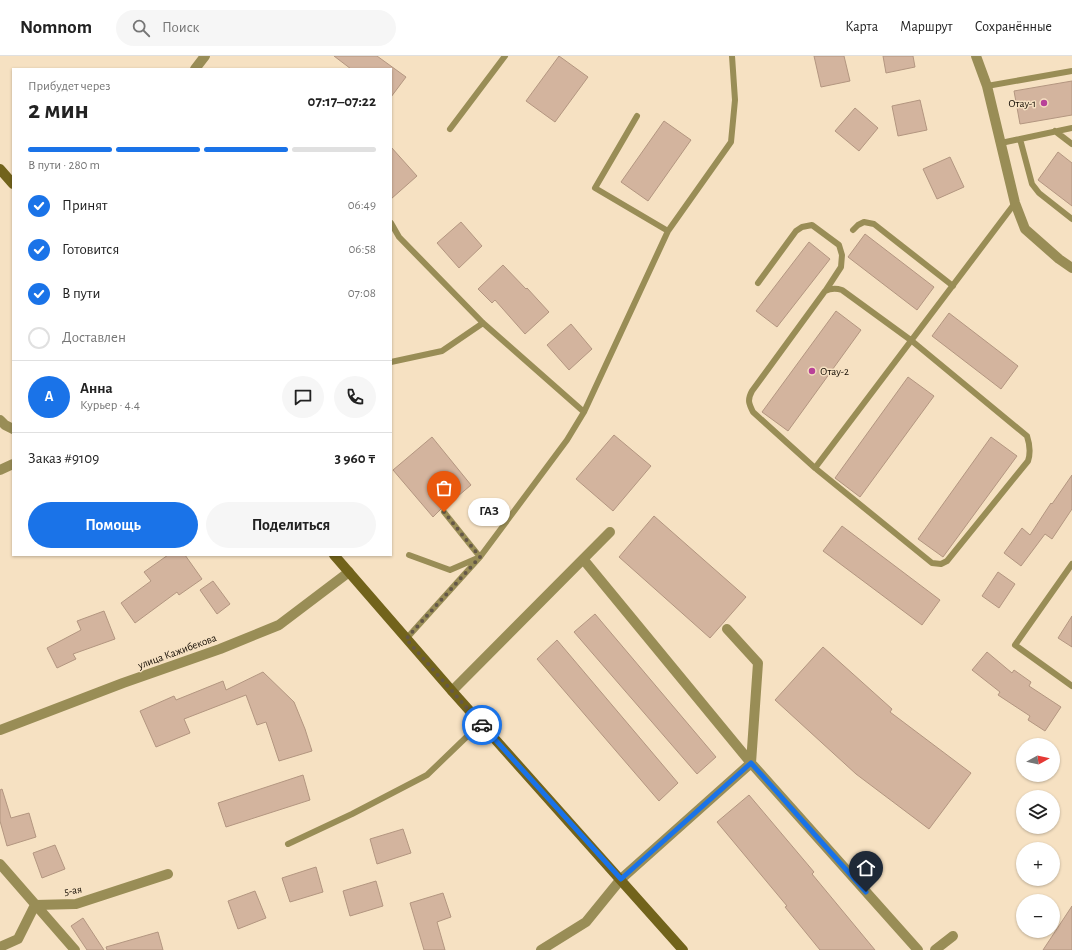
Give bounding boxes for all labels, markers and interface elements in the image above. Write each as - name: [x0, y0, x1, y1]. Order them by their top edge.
- search box: [116, 10, 396, 46]
- icon: search: [130, 17, 152, 39]
- text: Nomnom: [20, 18, 92, 37]
- text: Поиск: [162, 20, 199, 35]
- text: Карта: [845, 20, 878, 34]
- text: Маршрут: [900, 20, 953, 34]
- text: Сохранённые: [975, 20, 1052, 34]
- text: Прибудет через: [28, 80, 110, 93]
- text: 07:17–07:22: [308, 94, 376, 109]
- text: 2 мин: [28, 97, 89, 123]
- place label: Отау-1: [1008, 98, 1036, 109]
- marker: Отау-1: [1039, 98, 1049, 108]
- text: В пути · 280 m: [28, 159, 100, 172]
- icon: check: [28, 195, 50, 217]
- text: Принят: [62, 198, 107, 213]
- text: 06:49: [348, 199, 376, 212]
- icon: check: [28, 239, 50, 261]
- text: Готовится: [62, 242, 119, 257]
- text: 06:58: [348, 243, 376, 256]
- icon: check: [28, 283, 50, 305]
- text: В пути: [62, 286, 100, 301]
- text: 07:08: [348, 287, 376, 300]
- text: Доставлен: [62, 330, 126, 345]
- marker: Отау-2: [807, 366, 817, 376]
- place label: Отау-2: [820, 366, 849, 377]
- button: chat: [282, 376, 324, 418]
- button: phone: [334, 376, 376, 418]
- text: Анна: [80, 381, 113, 396]
- text: А: [44, 389, 54, 404]
- text: Курьер · 4.4: [80, 399, 140, 412]
- text: Заказ #9109: [28, 451, 99, 466]
- text: 3 960 ₸: [335, 451, 376, 466]
- pin: [427, 471, 461, 512]
- icon: bag: [433, 477, 455, 499]
- callout: ГАЗ: [468, 498, 510, 526]
- button: Помощь: [28, 502, 198, 548]
- button: Поделиться: [206, 502, 376, 548]
- text: ГАЗ: [479, 505, 499, 518]
- street label: улица Кажибекова: [135, 632, 218, 671]
- courier: [462, 705, 502, 745]
- icon: car: [471, 714, 493, 736]
- north arrow: [1016, 738, 1060, 782]
- map controls: [1016, 738, 1060, 938]
- button: layers: [1016, 790, 1060, 834]
- button: +: [1016, 842, 1060, 886]
- pin: [849, 851, 883, 892]
- icon: home: [855, 857, 877, 879]
- street label: 5-ая: [63, 884, 83, 897]
- button: −: [1016, 894, 1060, 938]

